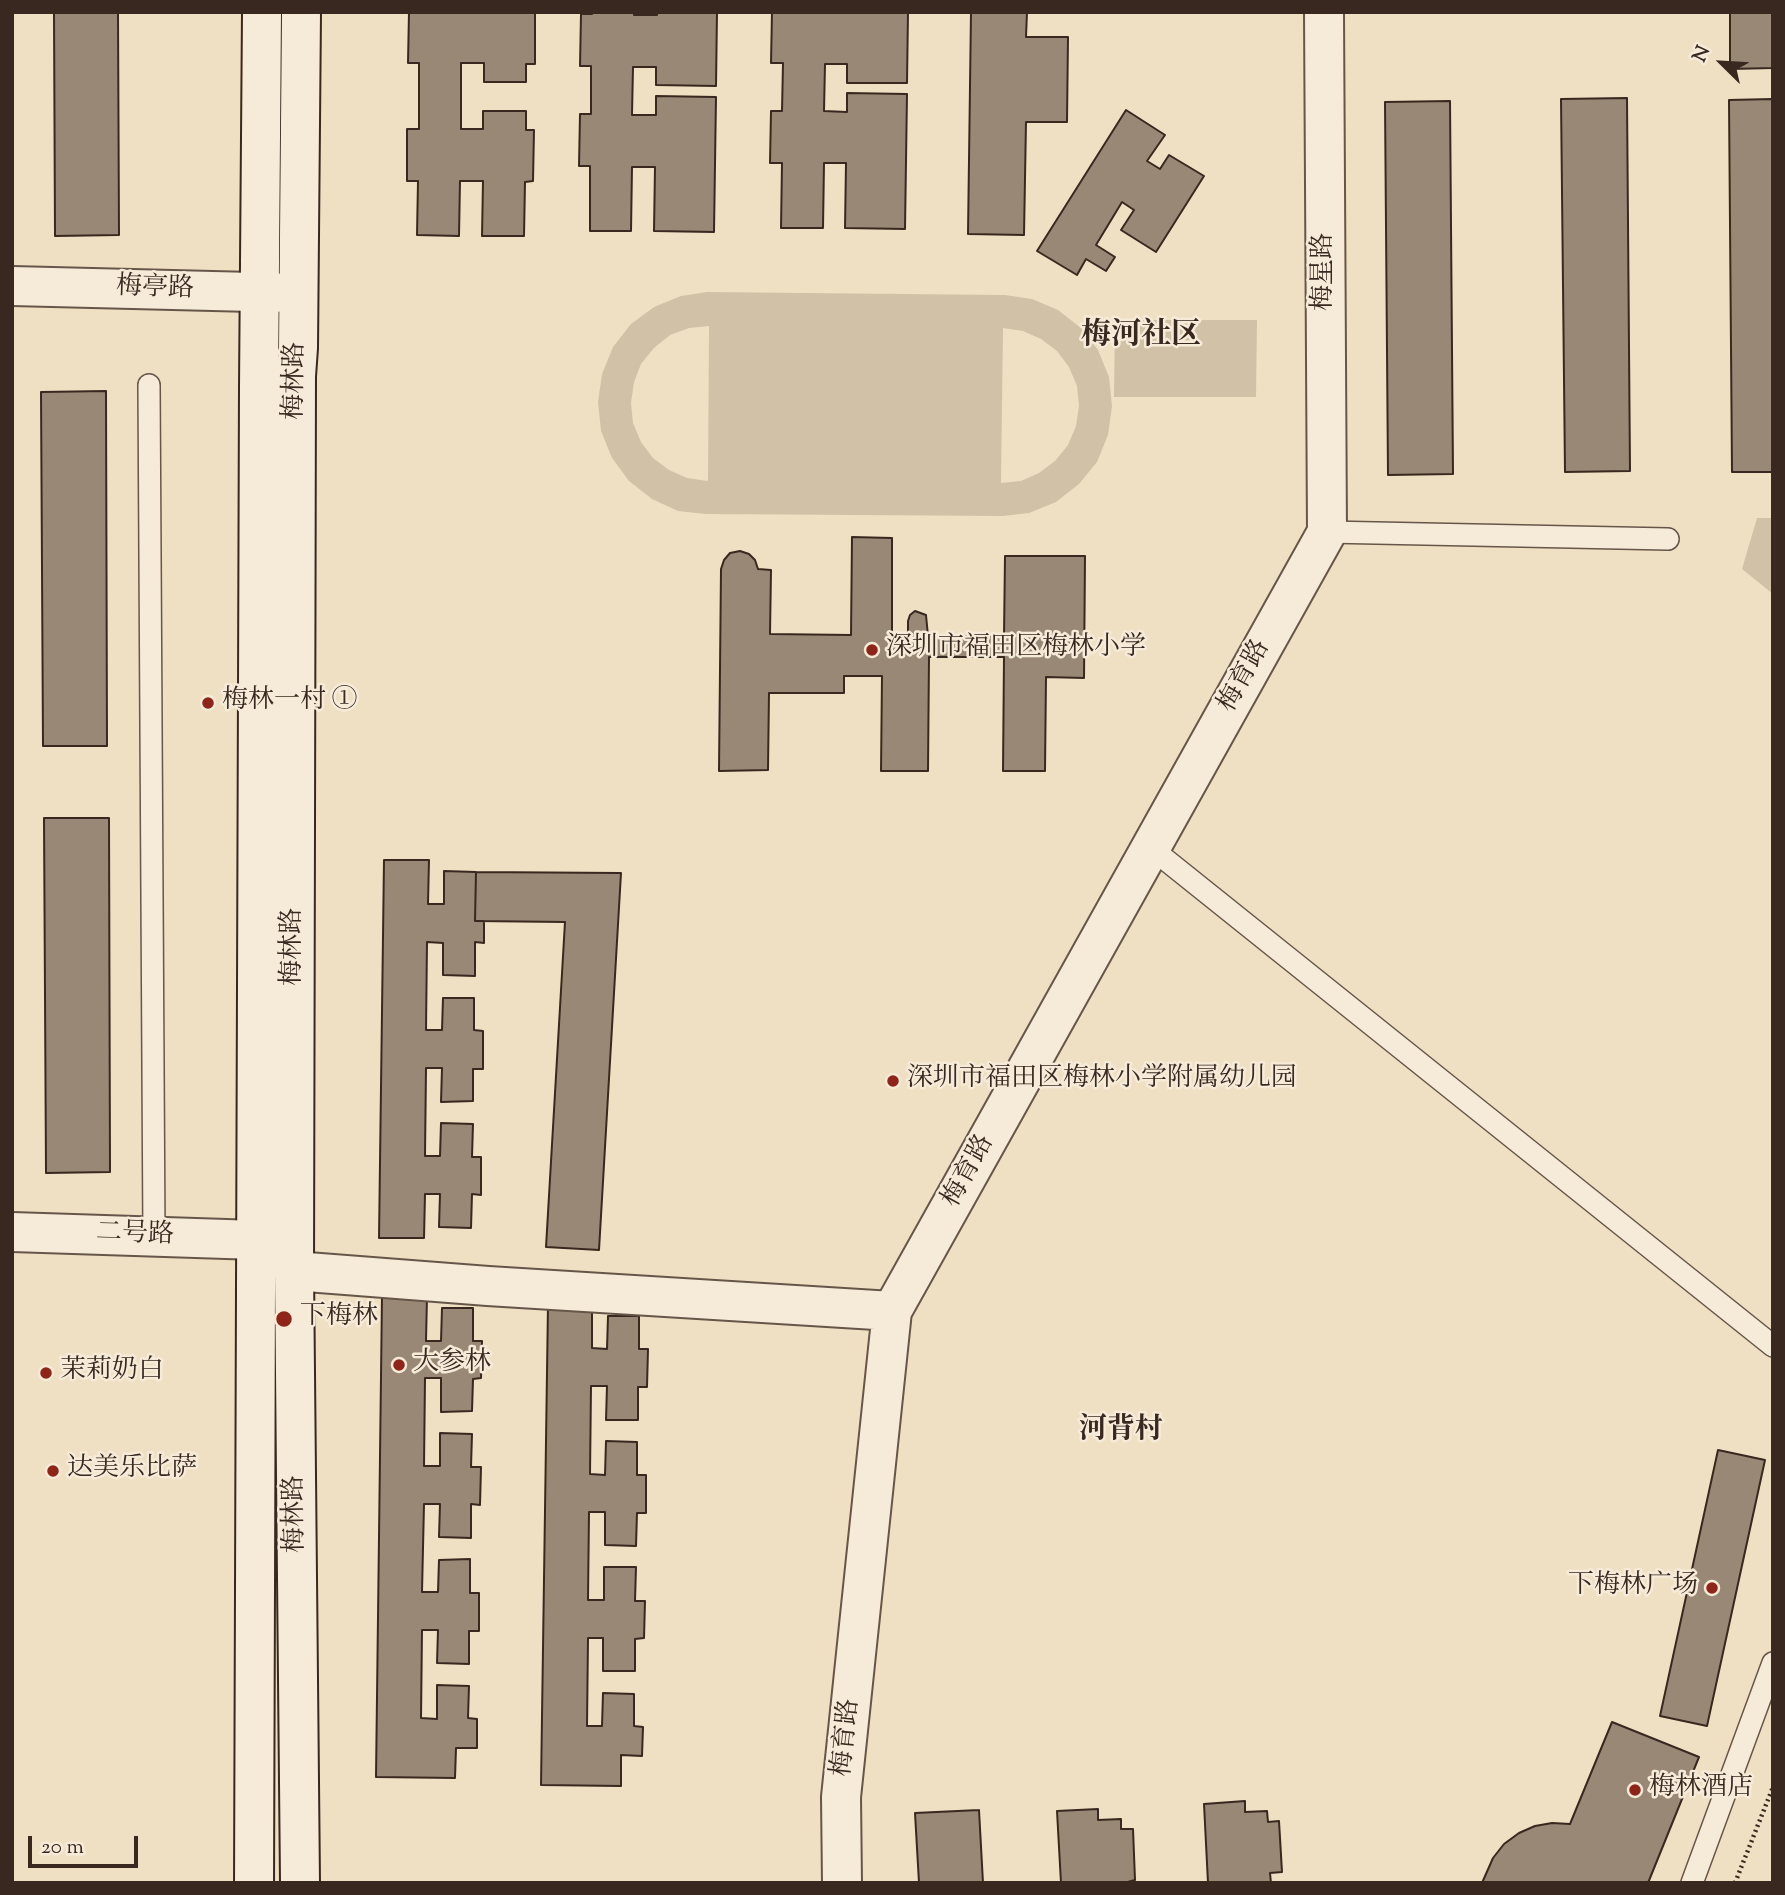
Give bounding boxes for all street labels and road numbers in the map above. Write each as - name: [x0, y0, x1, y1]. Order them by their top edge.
- street label: 梅星路: [1310, 233, 1342, 311]
- street label: 梅亭路: [115, 273, 195, 307]
- street label: 梅林路: [281, 342, 313, 420]
- street label: 梅育路: [1213, 635, 1279, 719]
- street label: 梅林路: [279, 908, 311, 986]
- street label: 梅育路: [937, 1130, 1003, 1214]
- street label: 二号路: [95, 1219, 175, 1253]
- street label: 梅林路: [281, 1475, 313, 1553]
- street label: 梅育路: [828, 1698, 868, 1778]

